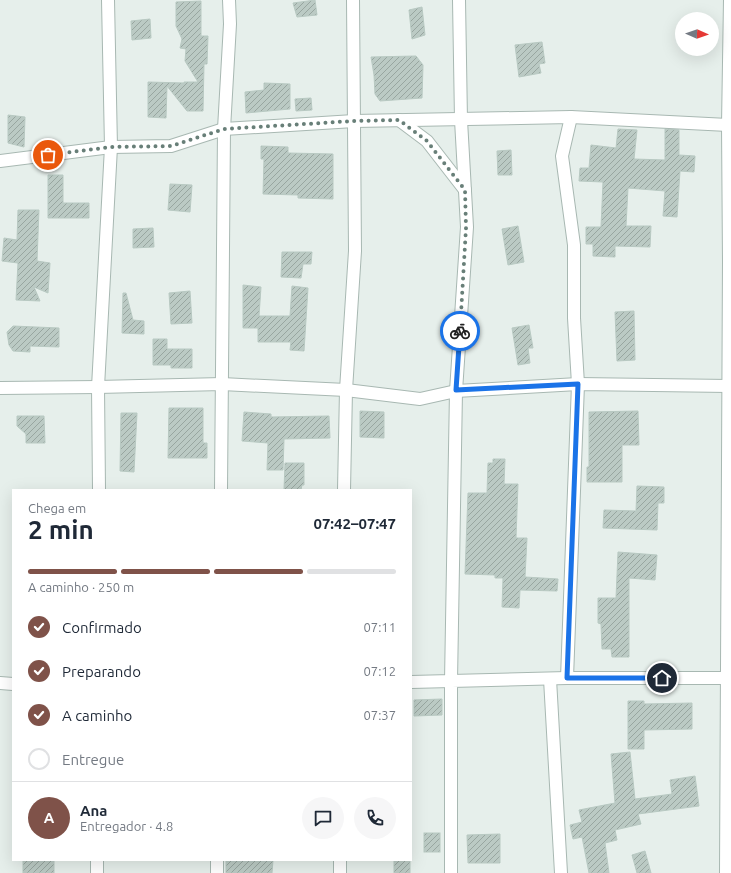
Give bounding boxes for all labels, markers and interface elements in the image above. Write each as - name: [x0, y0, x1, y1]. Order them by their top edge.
- north arrow: [675, 12, 719, 56]
- map controls: [675, 12, 719, 56]
- pin: [31, 138, 65, 172]
- icon: bag: [37, 144, 59, 166]
- courier: [440, 311, 480, 351]
- icon: bike: [449, 320, 471, 342]
- text: Chega em: [28, 501, 86, 515]
- text: 2 min: [28, 515, 94, 544]
- text: 07:42–07:47: [313, 515, 396, 532]
- text: A caminho · 250 m: [28, 580, 134, 594]
- icon: check: [28, 616, 50, 638]
- text: Confirmado: [62, 619, 142, 636]
- text: 07:11: [363, 620, 396, 634]
- icon: check: [28, 660, 50, 682]
- pin: [645, 661, 679, 695]
- text: Preparando: [62, 663, 141, 680]
- text: 07:12: [363, 664, 396, 678]
- icon: home: [651, 667, 673, 689]
- icon: check: [28, 704, 50, 726]
- text: A caminho: [62, 707, 132, 724]
- text: 07:37: [363, 708, 396, 722]
- text: Entregue: [62, 751, 124, 768]
- button: chat: [302, 797, 344, 839]
- button: phone: [354, 797, 396, 839]
- text: Ana: [80, 802, 107, 819]
- text: A: [44, 809, 54, 826]
- text: Entregador · 4.8: [80, 819, 173, 833]

